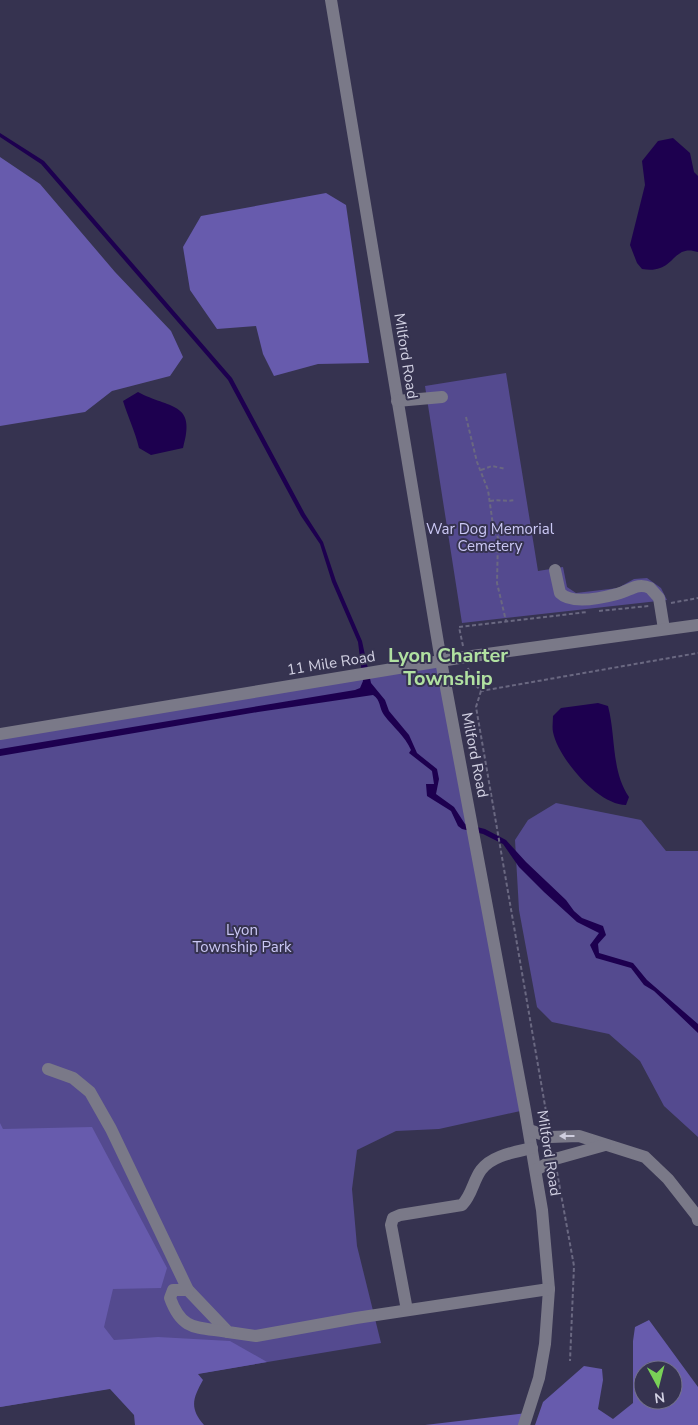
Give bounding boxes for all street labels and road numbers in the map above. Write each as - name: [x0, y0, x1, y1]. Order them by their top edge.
- street label: Milford Road: [389, 312, 423, 400]
- street label: 11 Mile Road: [285, 646, 377, 680]
- street label: Milford Road: [457, 711, 493, 799]
- street label: Milford Road: [532, 1109, 566, 1197]

